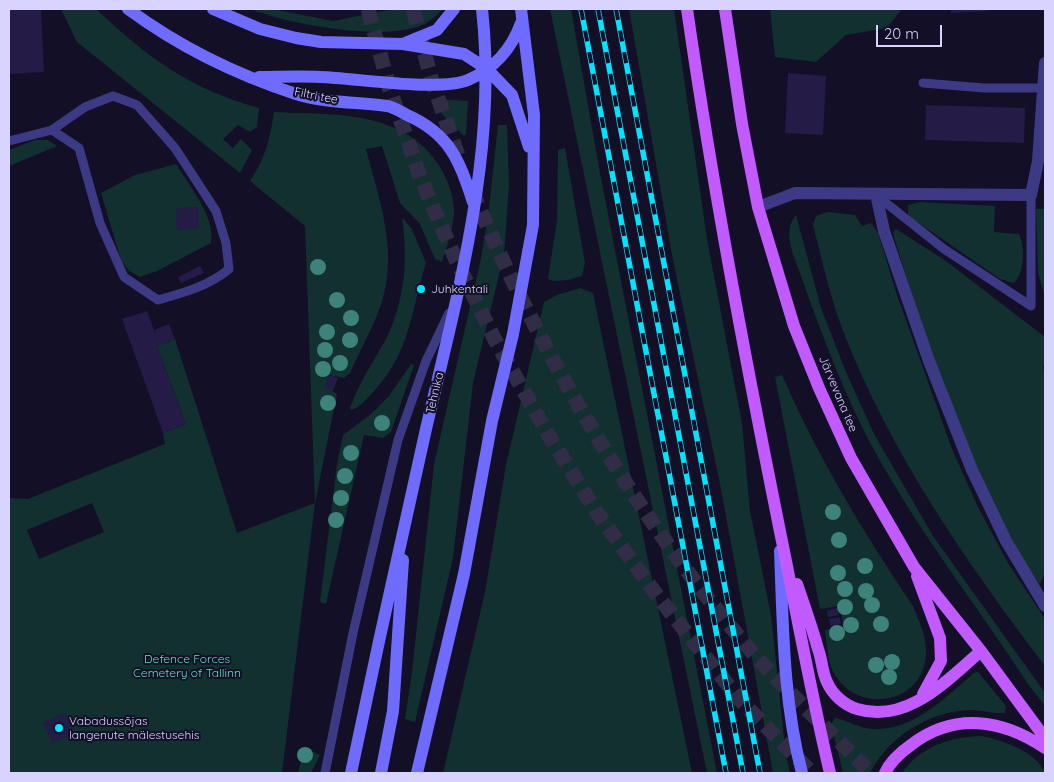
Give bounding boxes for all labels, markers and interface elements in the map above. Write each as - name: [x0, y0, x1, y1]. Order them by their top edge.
- scale bar: [879, 15, 945, 47]
- text: 20 m: [884, 24, 919, 43]
- street label: Filtri tee: [293, 85, 339, 107]
- place label: Juhkentali: [431, 282, 488, 296]
- marker: Juhkentali: [415, 283, 427, 295]
- street label: Järvevana tee: [816, 354, 860, 434]
- street label: Tehnika: [423, 371, 447, 415]
- park label: Defence Forces Cemetery of Tallinn: [133, 652, 241, 680]
- place label: Vabadussõjas langenute mälestusehis: [69, 714, 199, 742]
- marker: Vabadussõjas langenute mälestusehis: [53, 722, 65, 734]

